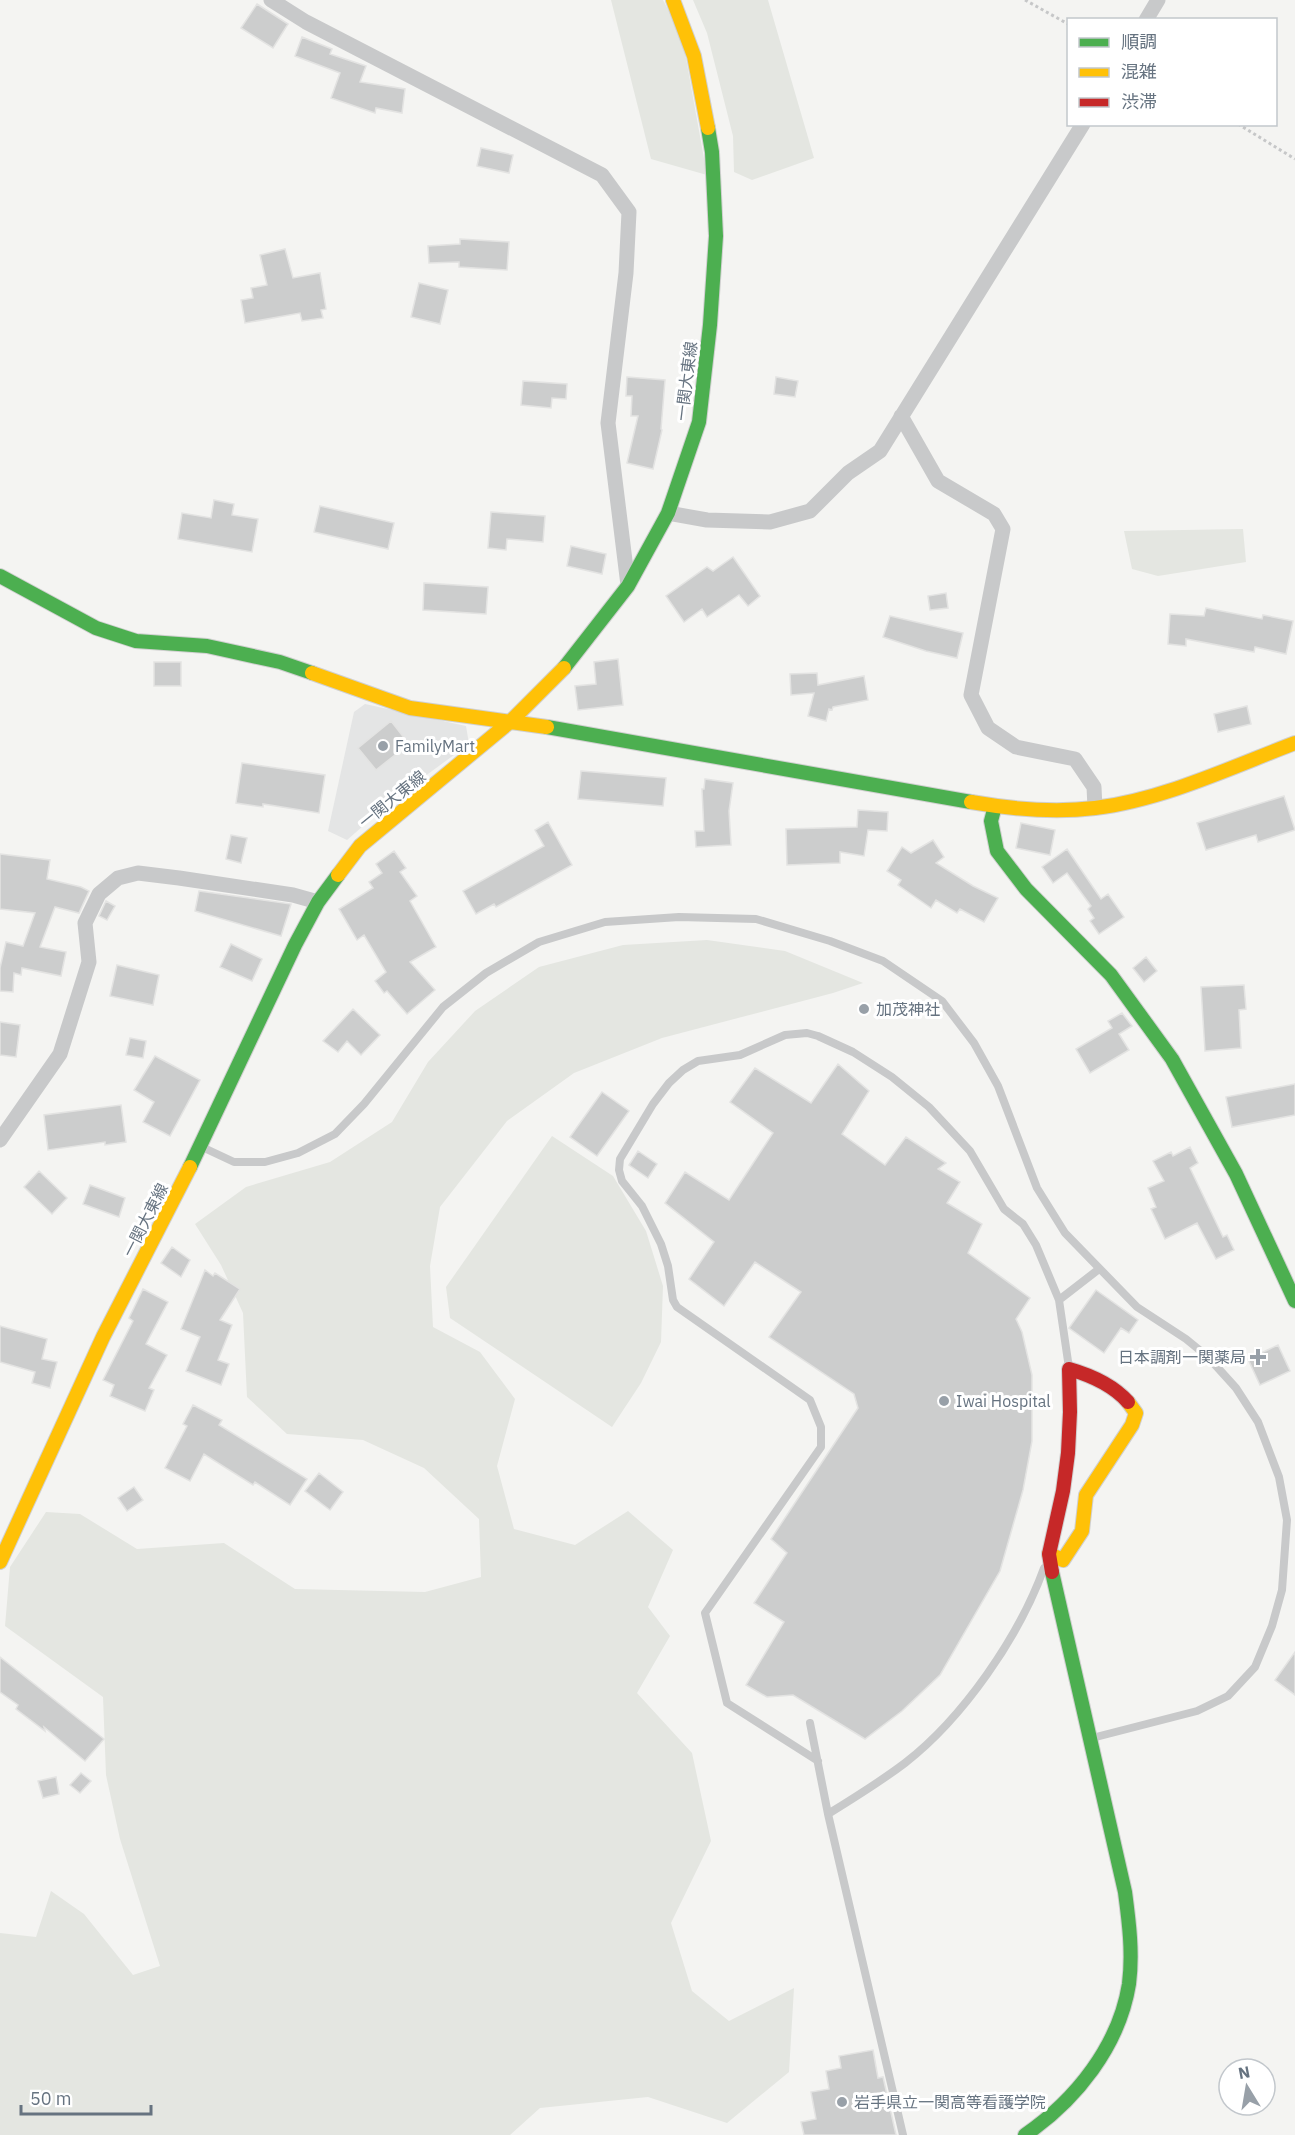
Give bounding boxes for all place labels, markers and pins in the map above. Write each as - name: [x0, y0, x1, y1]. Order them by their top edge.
- place label: FamilyMart: [395, 736, 475, 756]
- marker: FamilyMart: [376, 739, 390, 753]
- place label: 加茂神社: [876, 999, 940, 1019]
- marker: 加茂神社: [857, 1002, 871, 1016]
- place label: 日本調剤一関薬局: [1118, 1347, 1246, 1367]
- marker: 日本調剤一関薬局: [1251, 1350, 1265, 1364]
- place label: Iwai Hospital: [956, 1391, 1051, 1411]
- marker: Iwai Hospital: [937, 1394, 951, 1408]
- place label: 岩手県立一関高等看護学院: [854, 2092, 1046, 2112]
- marker: 岩手県立一関高等看護学院: [835, 2095, 849, 2109]

